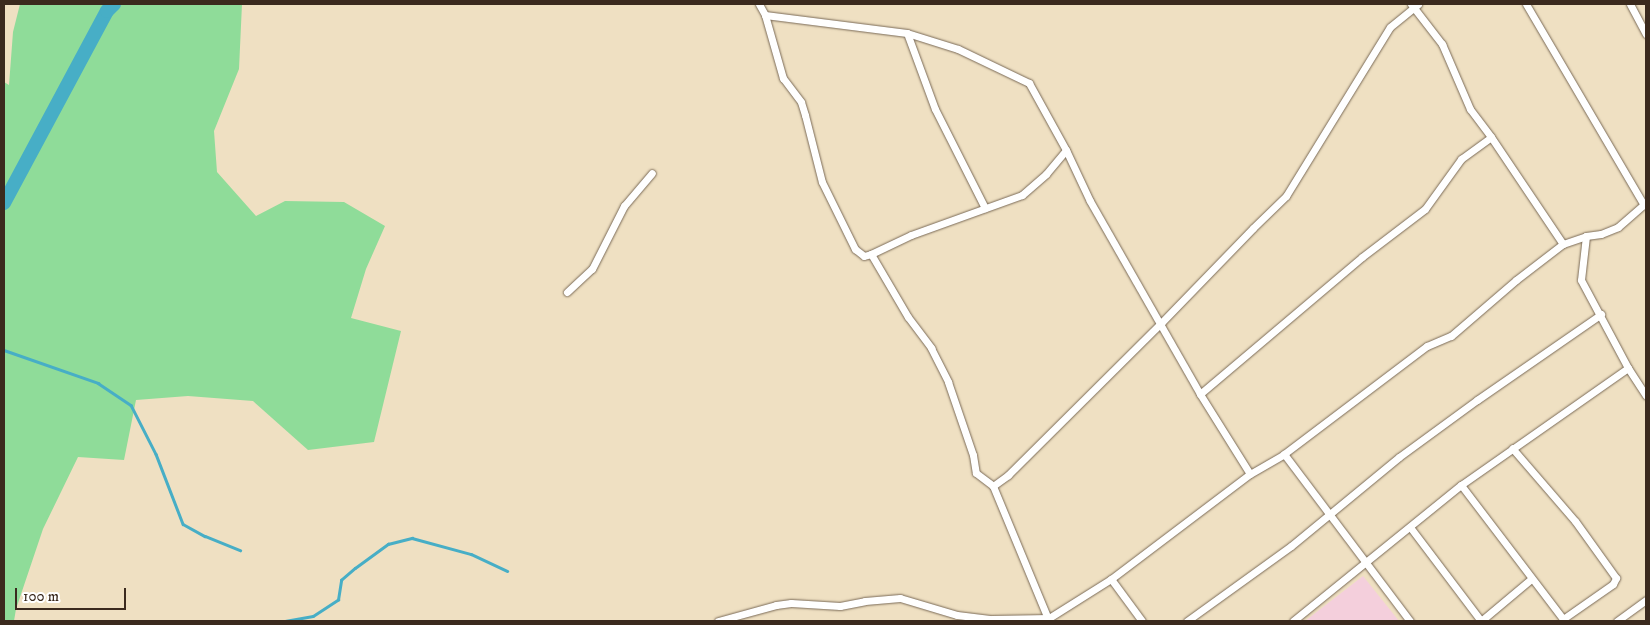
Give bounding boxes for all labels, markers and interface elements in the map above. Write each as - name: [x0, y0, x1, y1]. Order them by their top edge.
- scale bar: [18, 578, 129, 610]
- text: 100 m: [23, 587, 59, 606]

